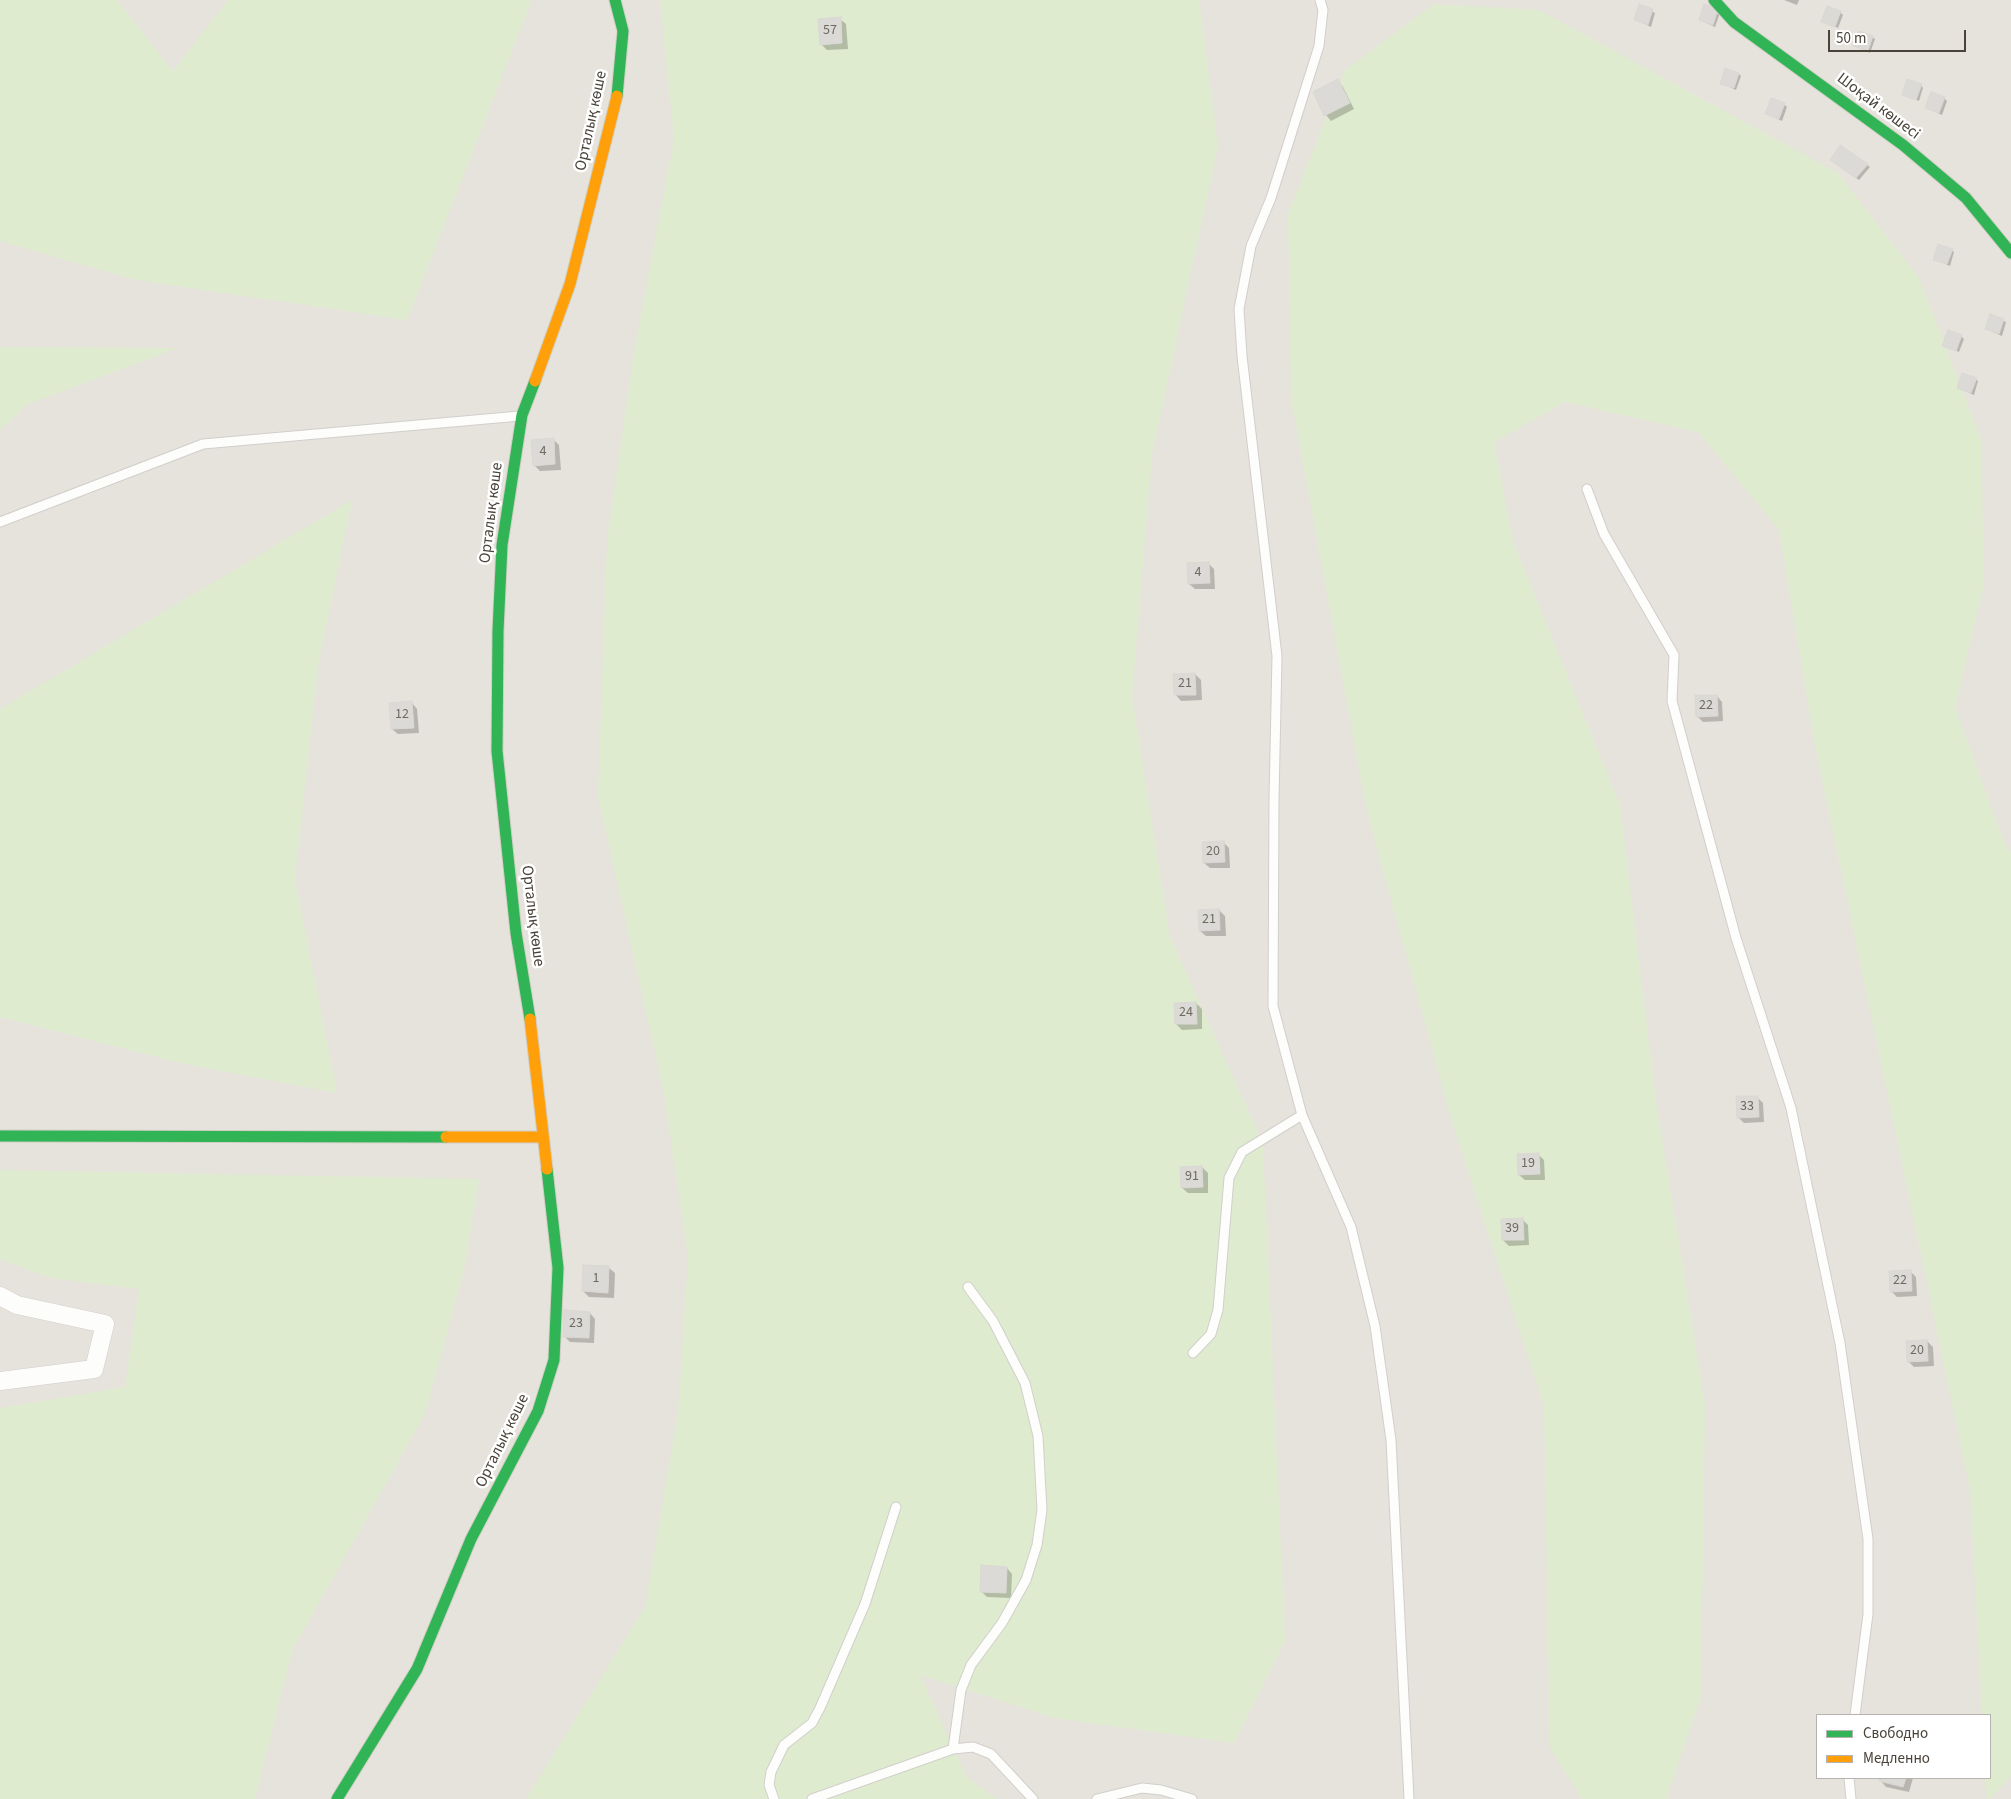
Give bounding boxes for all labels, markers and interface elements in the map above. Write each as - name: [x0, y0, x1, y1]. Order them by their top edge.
- scale bar: [1831, 20, 1968, 52]
- house number: 57: [823, 23, 837, 39]
- text: 50 m: [1836, 28, 1866, 49]
- street label: Орталық көше: [572, 69, 612, 173]
- street label: Шоқай көшесі: [1833, 70, 1923, 144]
- house number: 4: [540, 444, 546, 460]
- street label: Орталық көше: [476, 461, 508, 565]
- house number: 4: [1195, 565, 1201, 581]
- house number: 21: [1178, 676, 1192, 692]
- house number: 22: [1699, 698, 1713, 714]
- house number: 12: [395, 707, 409, 723]
- house number: 20: [1206, 844, 1220, 860]
- street label: Орталық көше: [516, 864, 548, 968]
- house number: 21: [1202, 912, 1216, 928]
- house number: 24: [1179, 1005, 1193, 1021]
- house number: 33: [1740, 1099, 1754, 1115]
- house number: 19: [1521, 1156, 1535, 1172]
- house number: 91: [1185, 1169, 1199, 1185]
- house number: 39: [1505, 1221, 1519, 1237]
- house number: 1: [593, 1271, 599, 1287]
- house number: 22: [1893, 1273, 1907, 1289]
- house number: 23: [569, 1316, 583, 1332]
- house number: 20: [1910, 1343, 1924, 1359]
- street label: Орталық көше: [472, 1391, 534, 1491]
- legend: [1816, 1714, 1991, 1779]
- text: Свободно: [1863, 1723, 1928, 1744]
- text: Медленно: [1863, 1748, 1930, 1769]

